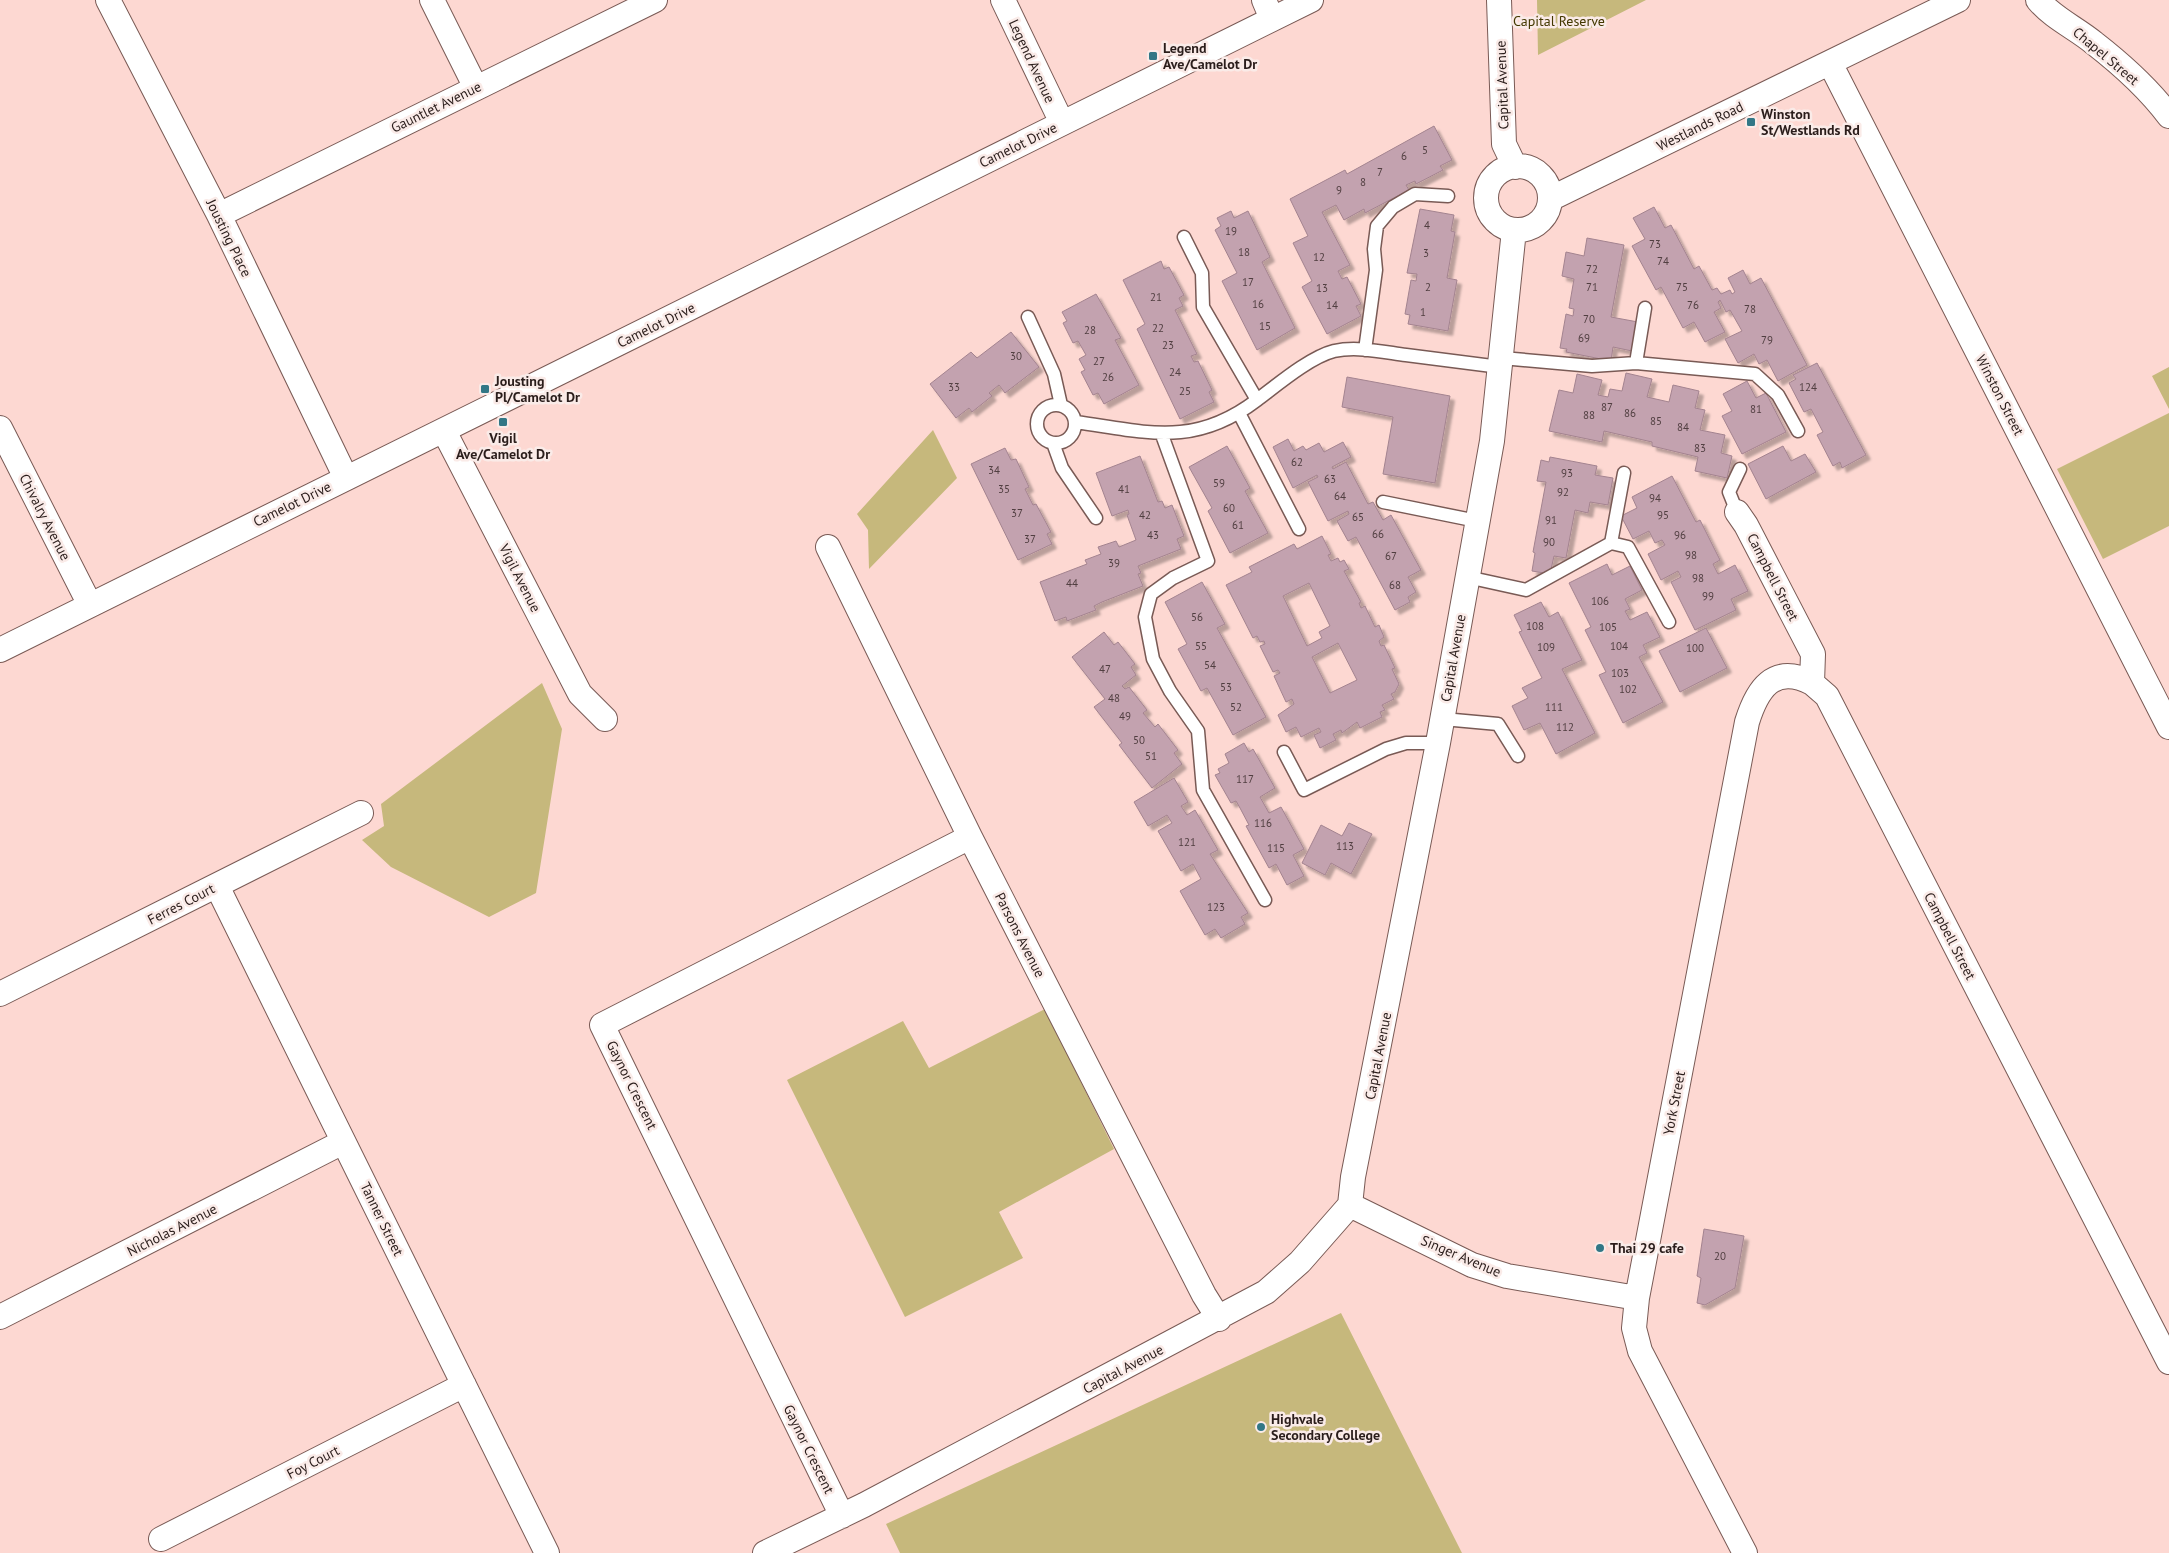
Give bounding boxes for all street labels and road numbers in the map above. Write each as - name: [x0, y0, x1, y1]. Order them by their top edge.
- street label: Legend Avenue: [1005, 16, 1059, 106]
- street label: Chapel Street: [2069, 23, 2143, 89]
- street label: Capital Avenue: [1491, 40, 1513, 130]
- street label: Gauntlet Avenue: [388, 77, 484, 137]
- street label: Westlands Road: [1654, 97, 1746, 155]
- street label: Camelot Drive: [976, 118, 1060, 172]
- street label: Jousting Place: [202, 195, 256, 280]
- street label: Camelot Drive: [614, 298, 698, 352]
- street label: Winston Street: [1972, 352, 2028, 439]
- street label: Chivalry Avenue: [15, 471, 75, 563]
- street label: Camelot Drive: [250, 477, 334, 531]
- street label: Campbell Street: [1743, 530, 1803, 624]
- street label: Vigil Avenue: [495, 540, 545, 615]
- street label: Capital Avenue: [1436, 613, 1470, 703]
- street label: Ferres Court: [144, 879, 218, 929]
- street label: Parsons Avenue: [991, 889, 1049, 981]
- street label: Campbell Street: [1920, 889, 1980, 983]
- street label: Capital Avenue: [1361, 1011, 1395, 1101]
- street label: Gaynor Crescent: [603, 1038, 661, 1133]
- street label: York Street: [1659, 1069, 1689, 1136]
- street label: Tanner Street: [356, 1179, 408, 1259]
- street label: Nicholas Avenue: [124, 1200, 220, 1260]
- street label: Singer Avenue: [1418, 1231, 1504, 1281]
- street label: Capital Avenue: [1080, 1340, 1166, 1398]
- street label: Gaynor Crescent: [780, 1402, 838, 1497]
- street label: Foy Court: [284, 1441, 343, 1483]

